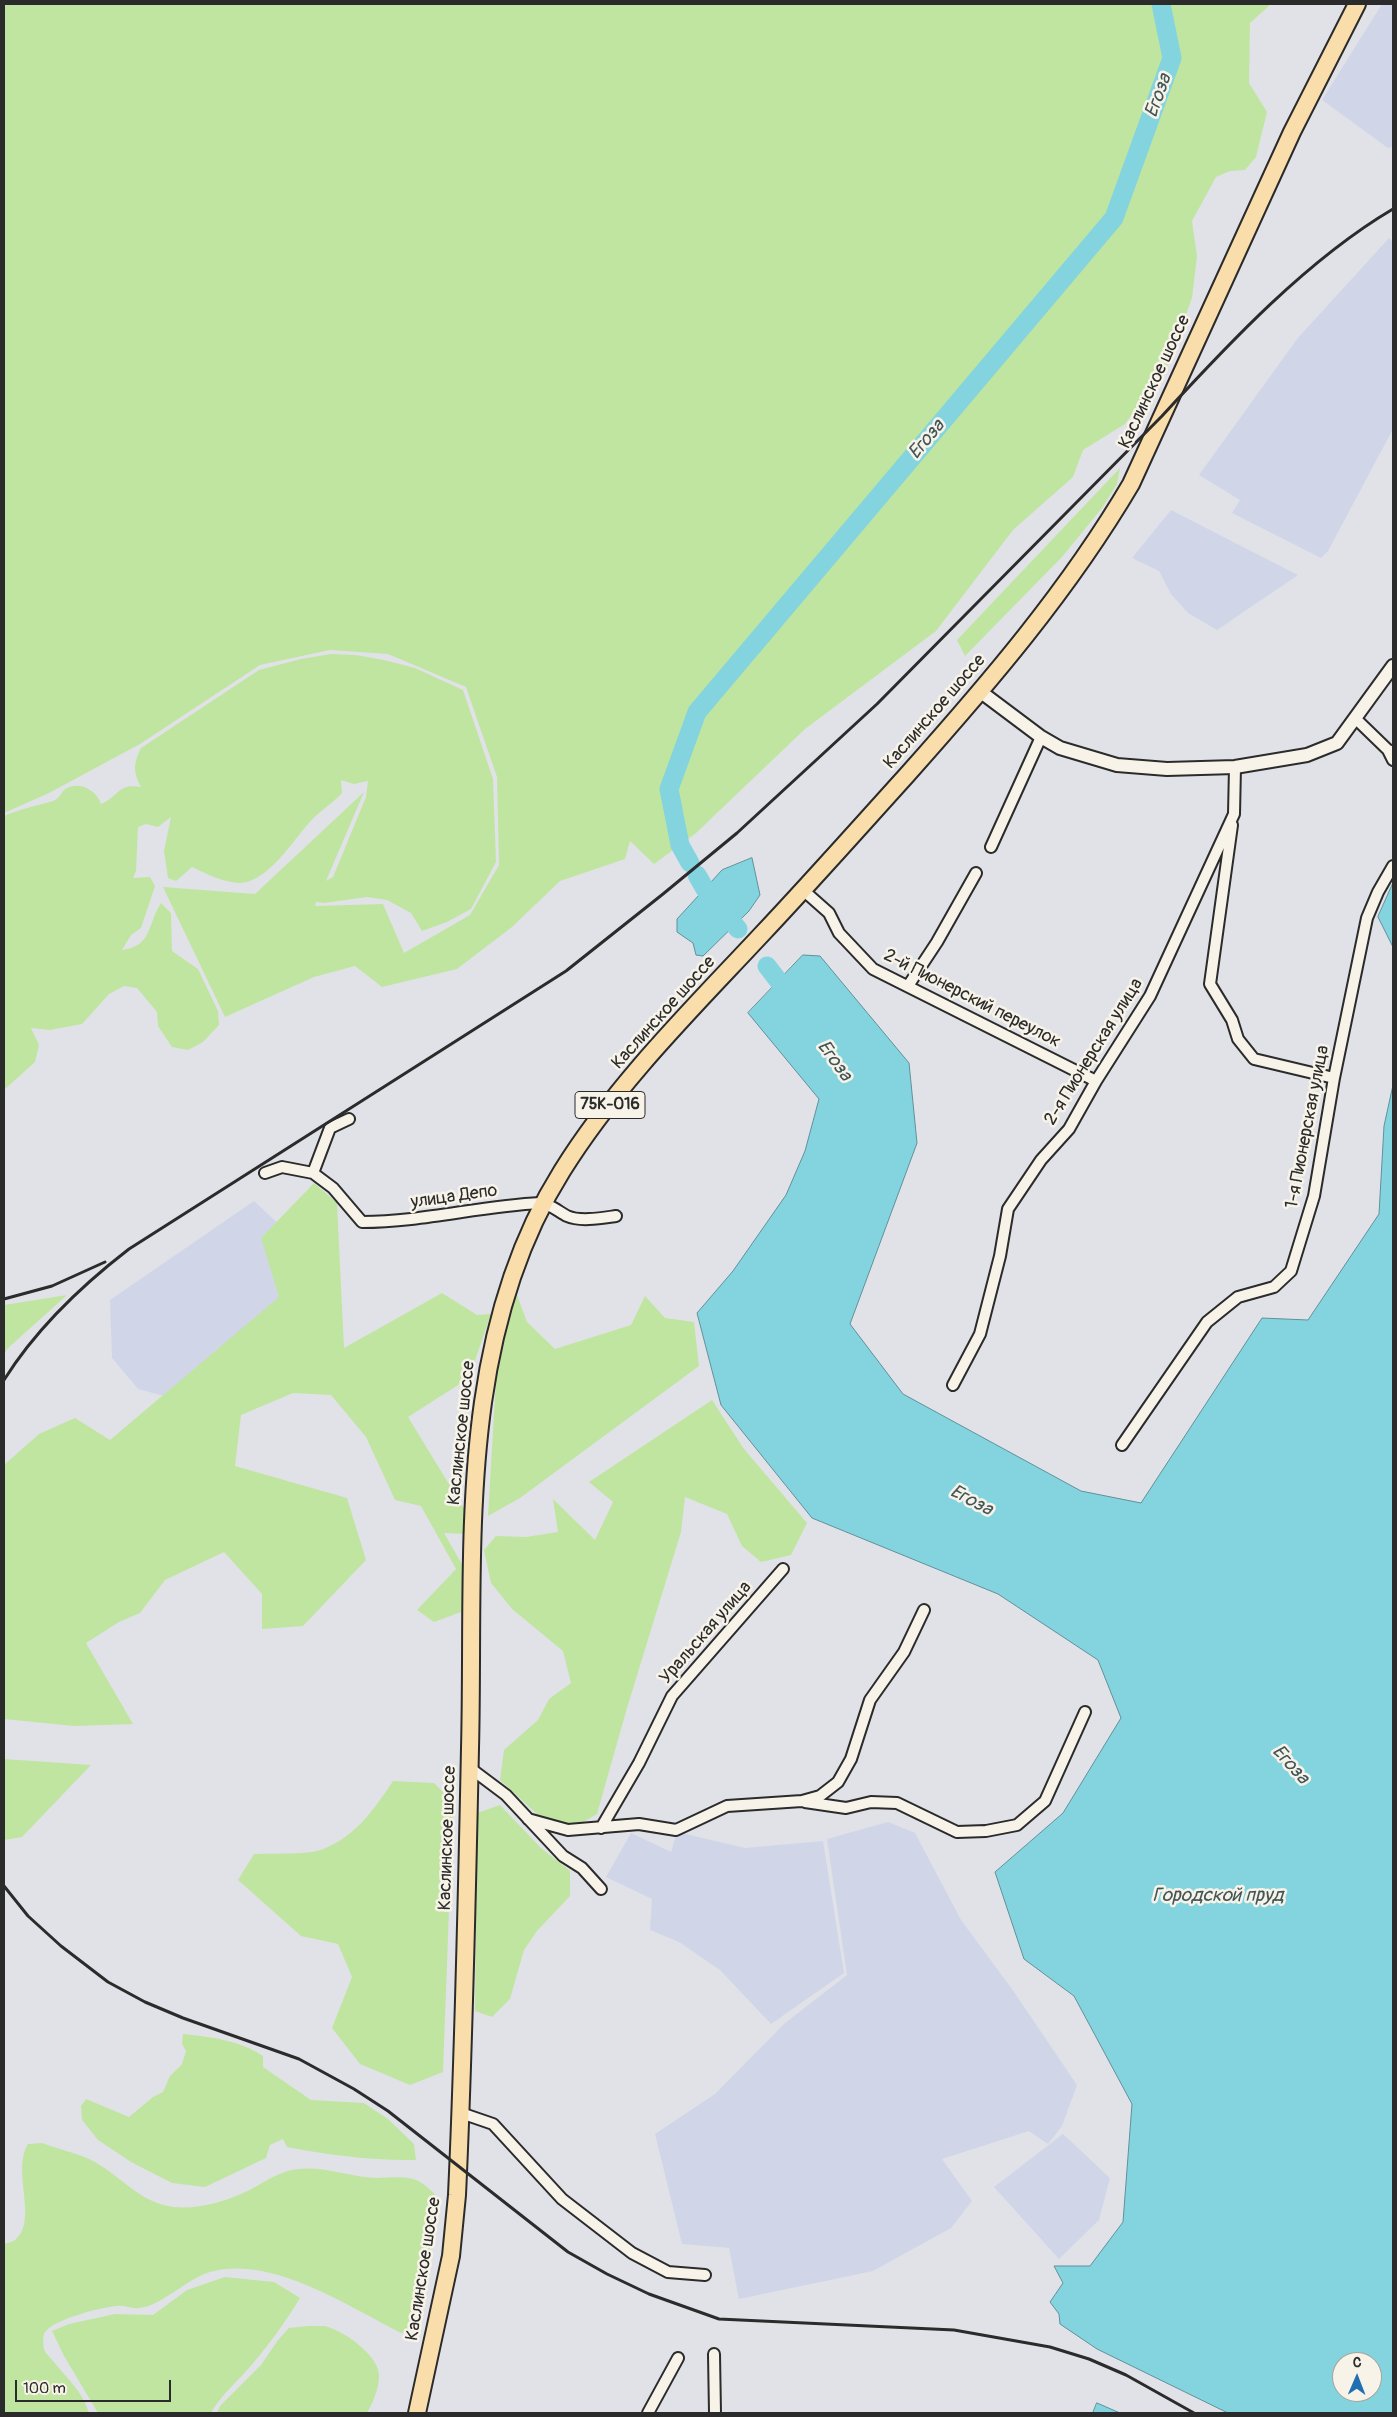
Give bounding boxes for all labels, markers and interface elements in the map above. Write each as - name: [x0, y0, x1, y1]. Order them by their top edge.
- water label: Егоза: [1141, 71, 1177, 121]
- street label: Каслинское шоссе: [1115, 312, 1195, 452]
- water label: Егоза: [904, 416, 950, 464]
- street label: Каслинское шоссе: [879, 650, 991, 774]
- street label: 2-й Пионерский переулок: [880, 945, 1064, 1053]
- street label: Каслинское шоссе: [608, 952, 720, 1074]
- street label: 2-я Пионерская улица: [1040, 975, 1148, 1129]
- water label: Егоза: [812, 1036, 856, 1086]
- street label: 1-я Пионерская улица: [1282, 1044, 1334, 1210]
- road number: 75К-016: [575, 1092, 645, 1118]
- street label: улица Депо: [409, 1180, 499, 1214]
- street label: Каслинское шоссе: [444, 1360, 480, 1506]
- water label: Егоза: [946, 1480, 996, 1522]
- street label: Уральская улица: [655, 1577, 757, 1689]
- water label: Егоза: [1267, 1741, 1313, 1789]
- street label: Каслинское шоссе: [435, 1765, 461, 1911]
- water label: Городской пруд: [1153, 1885, 1283, 1907]
- street label: Каслинское шоссе: [402, 2196, 446, 2342]
- north arrow: [1332, 2352, 1382, 2402]
- text: С: [1353, 2354, 1362, 2371]
- scale bar: [18, 2370, 174, 2402]
- text: 100 m: [23, 2379, 66, 2398]

